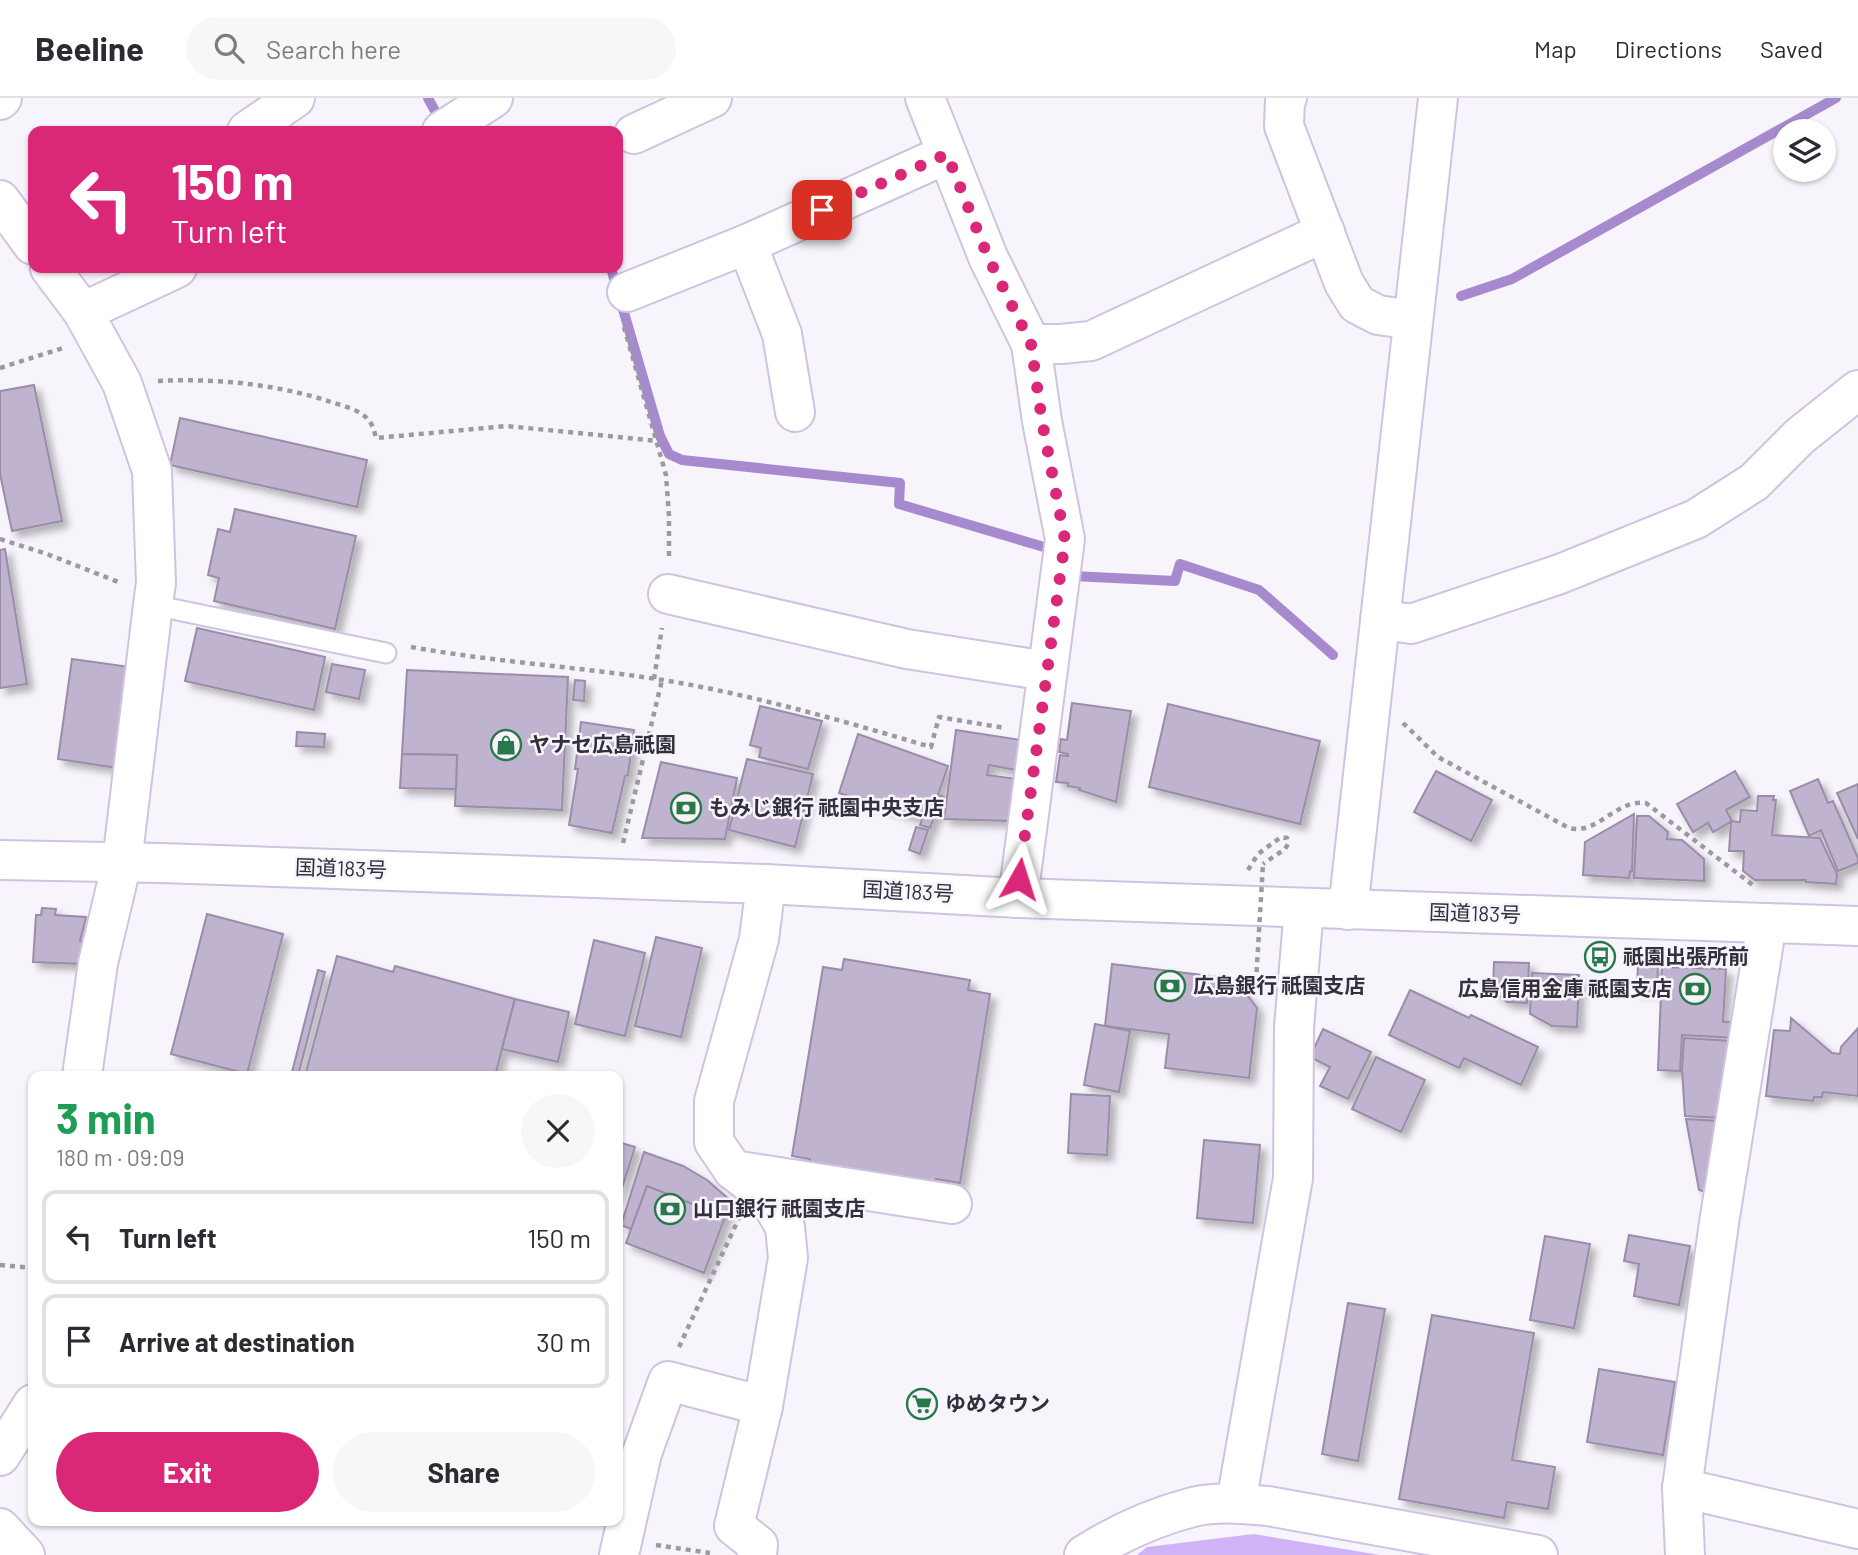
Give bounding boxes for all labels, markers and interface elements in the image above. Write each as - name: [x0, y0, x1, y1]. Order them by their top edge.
- search box: [186, 17, 676, 80]
- text: Beeline: [35, 28, 144, 68]
- icon: search: [210, 29, 248, 67]
- text: Search here: [266, 33, 401, 64]
- text: Map: [1534, 34, 1577, 63]
- text: Directions: [1615, 34, 1722, 63]
- text: Saved: [1760, 34, 1823, 63]
- map controls: [1773, 119, 1836, 182]
- button: layers: [1773, 119, 1836, 182]
- text: 150 m: [171, 151, 293, 210]
- icon: left: [56, 154, 147, 245]
- pin: [792, 180, 852, 240]
- icon: arrive: [803, 191, 841, 229]
- text: Turn left: [171, 211, 288, 249]
- shop icon: ヤナセ広島祇園: [489, 728, 523, 762]
- place label: ヤナセ広島祇園: [529, 731, 676, 756]
- bank icon: もみじ銀行 祇園中央支店: [669, 791, 703, 825]
- place label: もみじ銀行 祇園中央支店: [709, 794, 944, 819]
- position arrow: [982, 842, 1056, 916]
- street label: 国道183号: [295, 853, 388, 882]
- street label: 国道183号: [861, 876, 955, 905]
- street label: 国道183号: [1429, 898, 1522, 927]
- bus stop icon: 祇園出張所前: [1583, 940, 1617, 974]
- place label: 祇園出張所前: [1623, 943, 1749, 968]
- bank icon: 広島銀行 祇園支店: [1153, 969, 1187, 1003]
- place label: 広島銀行 祇園支店: [1193, 972, 1365, 997]
- bank icon: 広島信用金庫 祇園支店: [1678, 972, 1712, 1006]
- place label: 広島信用金庫 祇園支店: [1458, 975, 1672, 1000]
- text: 3 min: [56, 1092, 156, 1142]
- button: close: [521, 1094, 595, 1168]
- text: 180 m · 09:09: [56, 1143, 184, 1171]
- bank icon: 山口銀行 祇園支店: [653, 1192, 687, 1226]
- place label: 山口銀行 祇園支店: [693, 1195, 865, 1220]
- icon: left: [60, 1218, 98, 1256]
- text: Turn left: [119, 1222, 217, 1253]
- text: 150 m: [527, 1222, 591, 1253]
- icon: arrive: [60, 1322, 98, 1360]
- text: Arrive at destination: [119, 1326, 355, 1357]
- text: 30 m: [536, 1326, 591, 1357]
- supermarket icon: ゆめタウン: [905, 1387, 939, 1421]
- place label: ゆめタウン: [945, 1390, 1050, 1415]
- button: Exit: [56, 1432, 319, 1512]
- button: Share: [333, 1432, 595, 1512]

